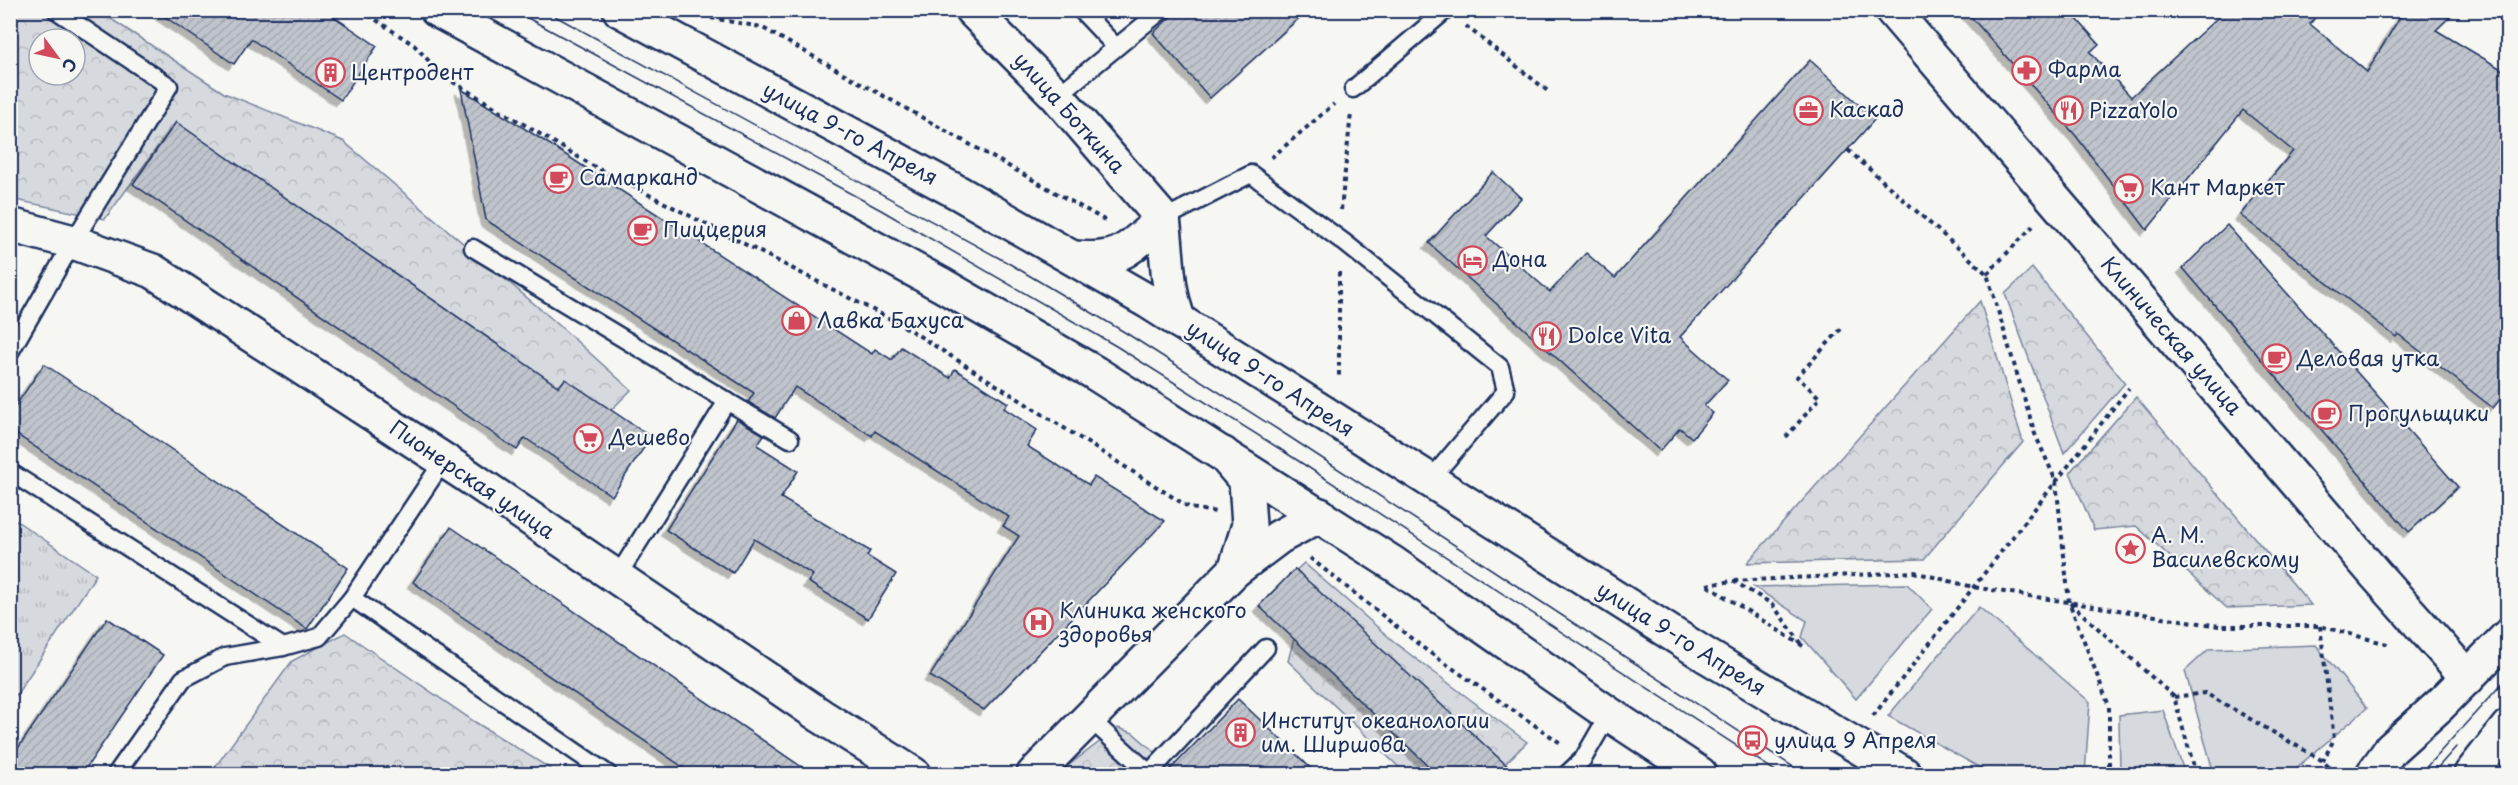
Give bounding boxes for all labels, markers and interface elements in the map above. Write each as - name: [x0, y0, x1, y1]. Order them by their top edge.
- north arrow: [27, 27, 87, 87]
- street label: улица Боткина: [1007, 44, 1134, 180]
- place label: Фарма: [2048, 52, 2121, 84]
- text: С: [57, 54, 84, 77]
- pharmacy icon: Фарма: [2011, 54, 2043, 86]
- place label: Центродент: [351, 55, 474, 87]
- building icon: Центродент: [314, 57, 346, 89]
- street label: улица 9-го Апреля: [758, 72, 944, 192]
- place label: Каскад: [1829, 92, 1904, 124]
- place label: PizzaYolo: [2089, 93, 2178, 125]
- office icon: Каскад: [1792, 94, 1824, 126]
- restaurant icon: PizzaYolo: [2052, 95, 2084, 127]
- place label: Самарканд: [579, 160, 698, 192]
- cafe icon: Самарканд: [542, 162, 574, 194]
- place label: Кант Маркет: [2150, 170, 2285, 202]
- supermarket icon: Кант Маркет: [2113, 172, 2145, 204]
- place label: Пиццерия: [663, 212, 767, 244]
- cafe icon: Пиццерия: [626, 214, 658, 246]
- place label: Дона: [1492, 242, 1547, 274]
- hotel icon: Дона: [1456, 244, 1488, 276]
- street label: Клиническая улица: [2094, 248, 2251, 422]
- place label: Лавка Бахуса: [817, 303, 964, 335]
- shop icon: Лавка Бахуса: [780, 305, 812, 337]
- street label: улица 9-го Апреля: [1181, 311, 1361, 444]
- place label: Dolce Vita: [1567, 318, 1672, 350]
- restaurant icon: Dolce Vita: [1530, 320, 1562, 352]
- place label: Деловая утка: [2296, 341, 2440, 373]
- cafe icon: Деловая утка: [2260, 343, 2292, 375]
- place label: Прогульщики: [2348, 396, 2489, 428]
- cafe icon: Прогульщики: [2311, 398, 2343, 430]
- street label: Пионерская улица: [384, 411, 563, 546]
- place label: Дешево: [608, 420, 690, 452]
- supermarket icon: Дешево: [572, 422, 604, 454]
- place label: А. М. Василевскому: [2151, 518, 2300, 574]
- place icon: А. М. Василевскому: [2114, 532, 2146, 564]
- street label: улица 9-го Апреля: [1591, 572, 1773, 702]
- place label: Клиника женского здоровья: [1058, 593, 1247, 649]
- hospital icon: Клиника женского здоровья: [1022, 607, 1054, 639]
- place label: Институт океанологии им. Ширшова: [1261, 703, 1490, 759]
- building icon: Институт океанологии им. Ширшова: [1224, 717, 1256, 749]
- place label: улица 9 Апреля: [1774, 723, 1937, 755]
- bus stop icon: улица 9 Апреля: [1737, 725, 1769, 757]

